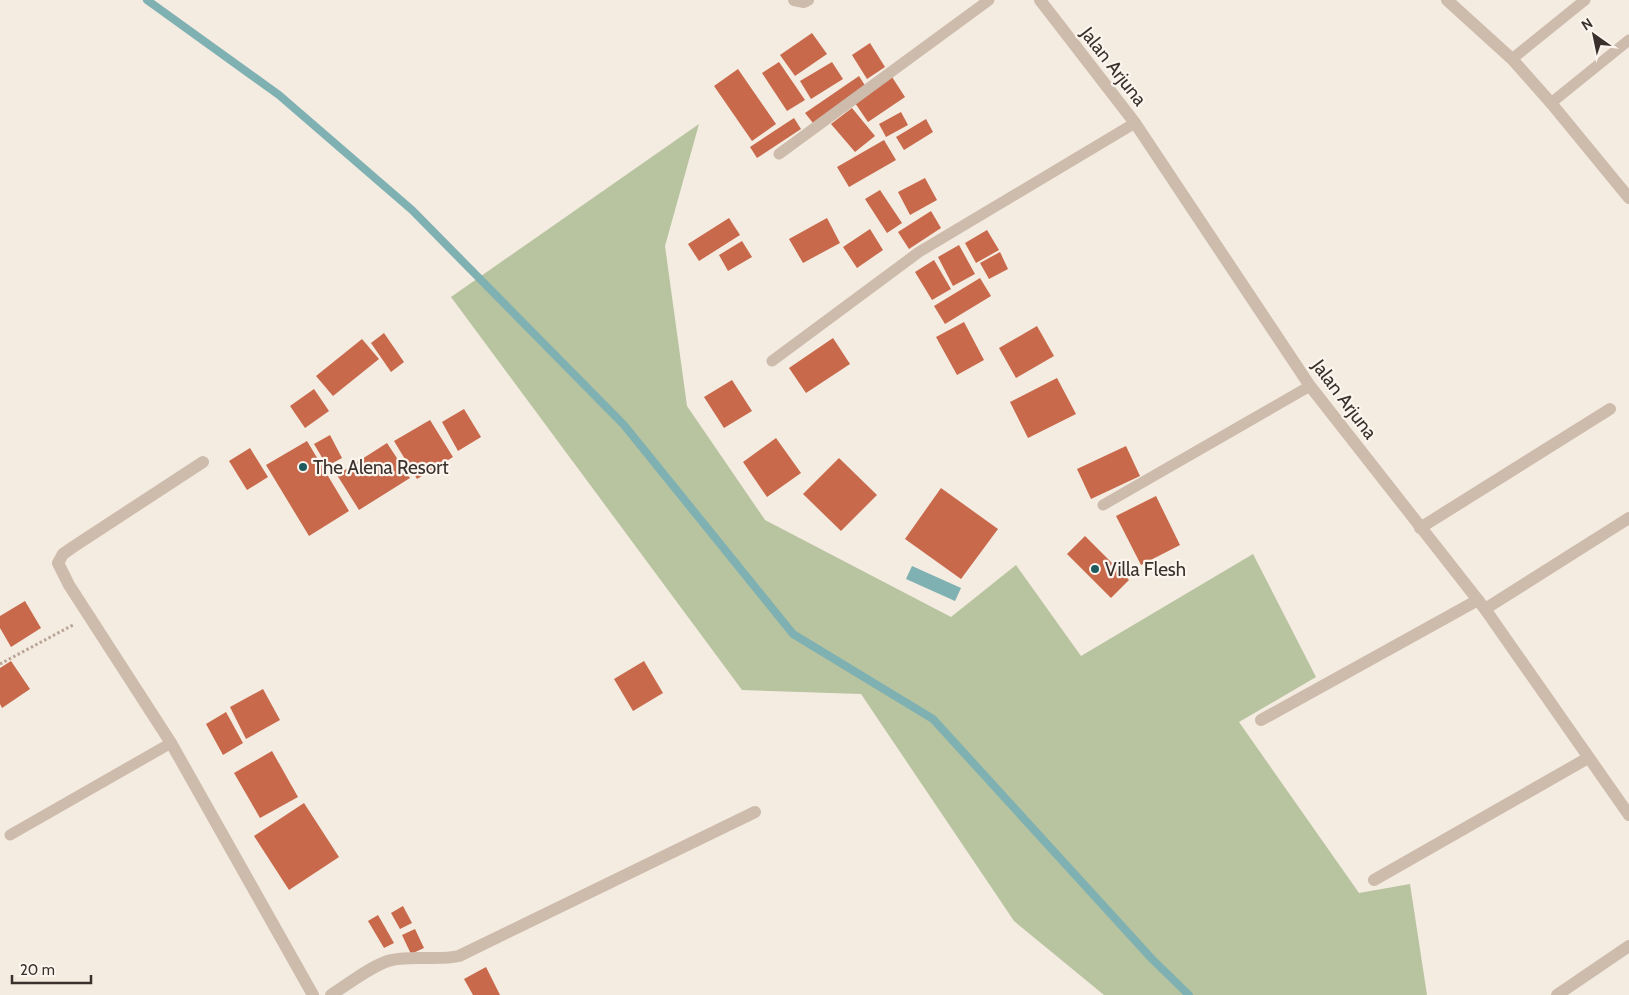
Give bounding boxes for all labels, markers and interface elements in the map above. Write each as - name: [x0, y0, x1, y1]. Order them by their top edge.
- north arrow: [1569, 10, 1619, 60]
- text: N: [1578, 14, 1596, 34]
- street label: Jalan Arjuna: [1075, 22, 1152, 110]
- street label: Jalan Arjuna: [1307, 354, 1382, 444]
- place label: The Alena Resort: [313, 456, 449, 479]
- marker: The Alena Resort: [297, 461, 309, 473]
- place label: Villa Flesh: [1105, 558, 1186, 581]
- marker: Villa Flesh: [1089, 563, 1101, 575]
- scale bar: [12, 952, 91, 984]
- text: 20 m: [20, 961, 55, 979]

